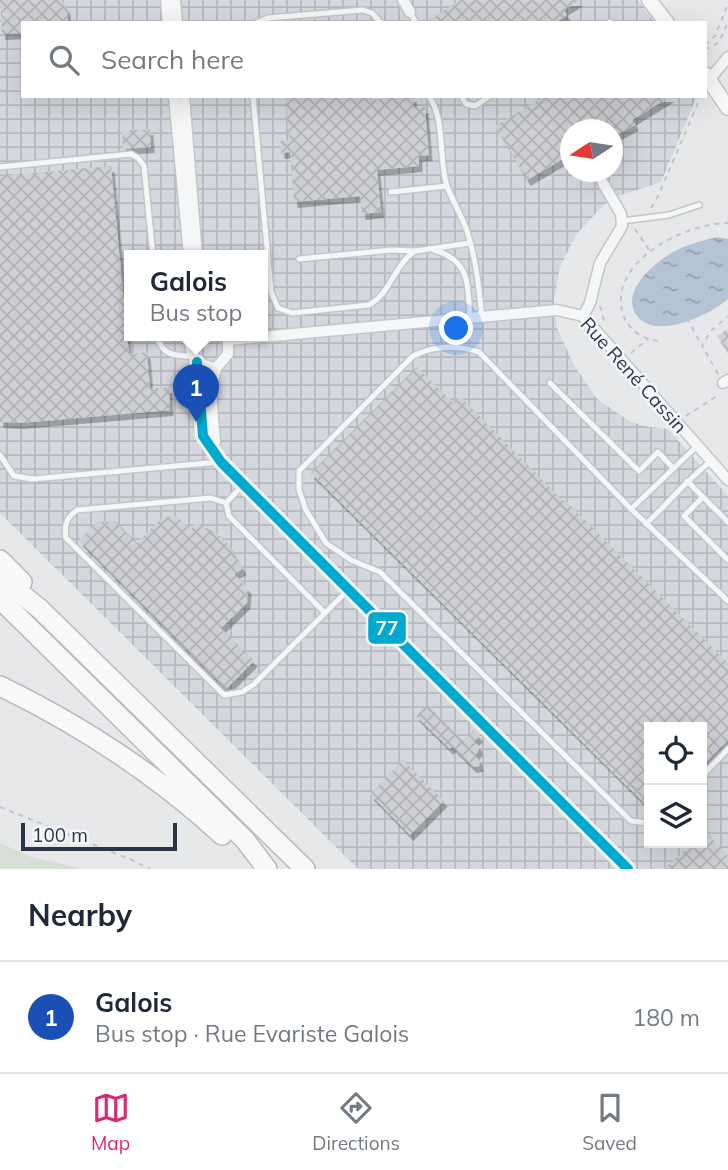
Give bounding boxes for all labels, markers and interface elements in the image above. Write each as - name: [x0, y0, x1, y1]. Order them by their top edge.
- search box: [21, 21, 707, 98]
- icon: search: [45, 41, 83, 79]
- text: Search here: [101, 43, 244, 76]
- north arrow: [560, 119, 623, 182]
- popup: [124, 250, 268, 341]
- text: Galois: [150, 265, 227, 298]
- text: Bus stop: [150, 298, 242, 327]
- your location: [439, 311, 473, 345]
- street label: Rue René Cassin: [576, 312, 692, 438]
- pin: 1: [173, 364, 219, 422]
- line badge: 77: [367, 611, 407, 645]
- text: 77: [376, 616, 398, 640]
- map controls: [644, 722, 707, 848]
- button: locate: [644, 722, 707, 785]
- button: layers: [644, 785, 707, 848]
- scale bar: [21, 820, 177, 852]
- text: 100 m: [32, 823, 88, 847]
- text: Nearby: [28, 896, 132, 934]
- text: Galois: [95, 986, 172, 1019]
- text: 1: [44, 1003, 58, 1032]
- text: 180 m: [632, 1003, 700, 1032]
- text: Bus stop · Rue Evariste Galois: [95, 1019, 409, 1048]
- tab: Map: [91, 1089, 130, 1155]
- tab: Directions: [312, 1089, 400, 1155]
- tab: Saved: [582, 1089, 637, 1155]

